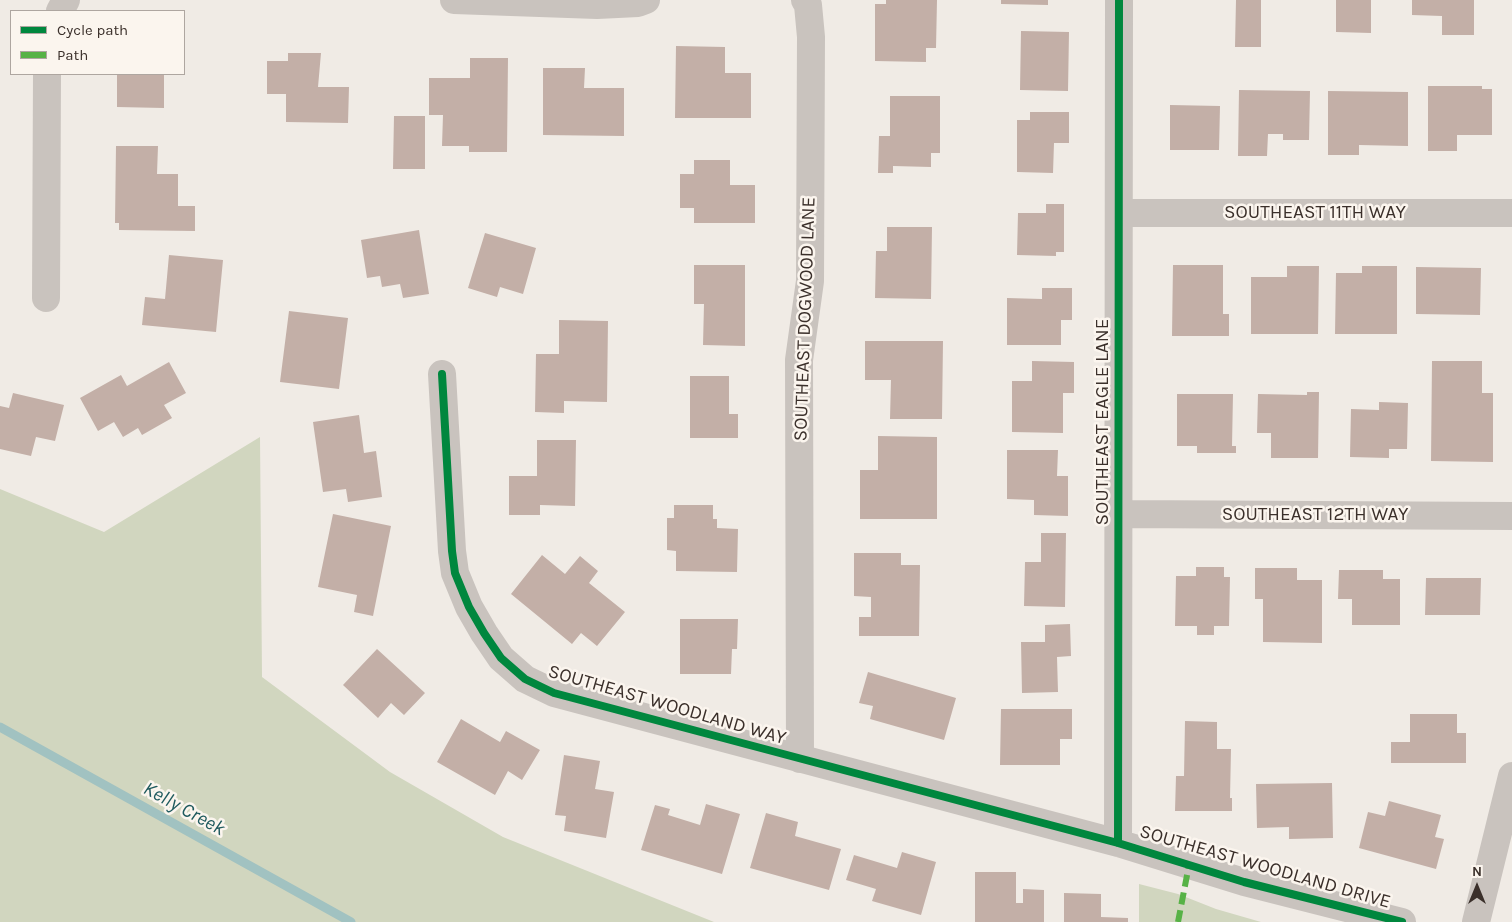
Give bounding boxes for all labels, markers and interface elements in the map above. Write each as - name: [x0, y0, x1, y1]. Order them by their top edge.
- legend: [10, 10, 185, 75]
- text: Cycle path: [57, 21, 128, 39]
- text: Path: [57, 46, 88, 64]
- street label: SOUTHEAST DOGWOOD LANE: [789, 196, 821, 442]
- street label: SOUTHEAST 11TH WAY: [1224, 202, 1406, 224]
- street label: SOUTHEAST EAGLE LANE: [1092, 319, 1114, 525]
- street label: SOUTHEAST 12TH WAY: [1222, 504, 1408, 526]
- street label: SOUTHEAST WOODLAND WAY: [545, 660, 789, 750]
- water label: Kelly Creek: [139, 777, 229, 841]
- street label: SOUTHEAST WOODLAND DRIVE: [1137, 820, 1393, 914]
- north arrow: [1452, 862, 1502, 912]
- text: N: [1472, 863, 1482, 880]

